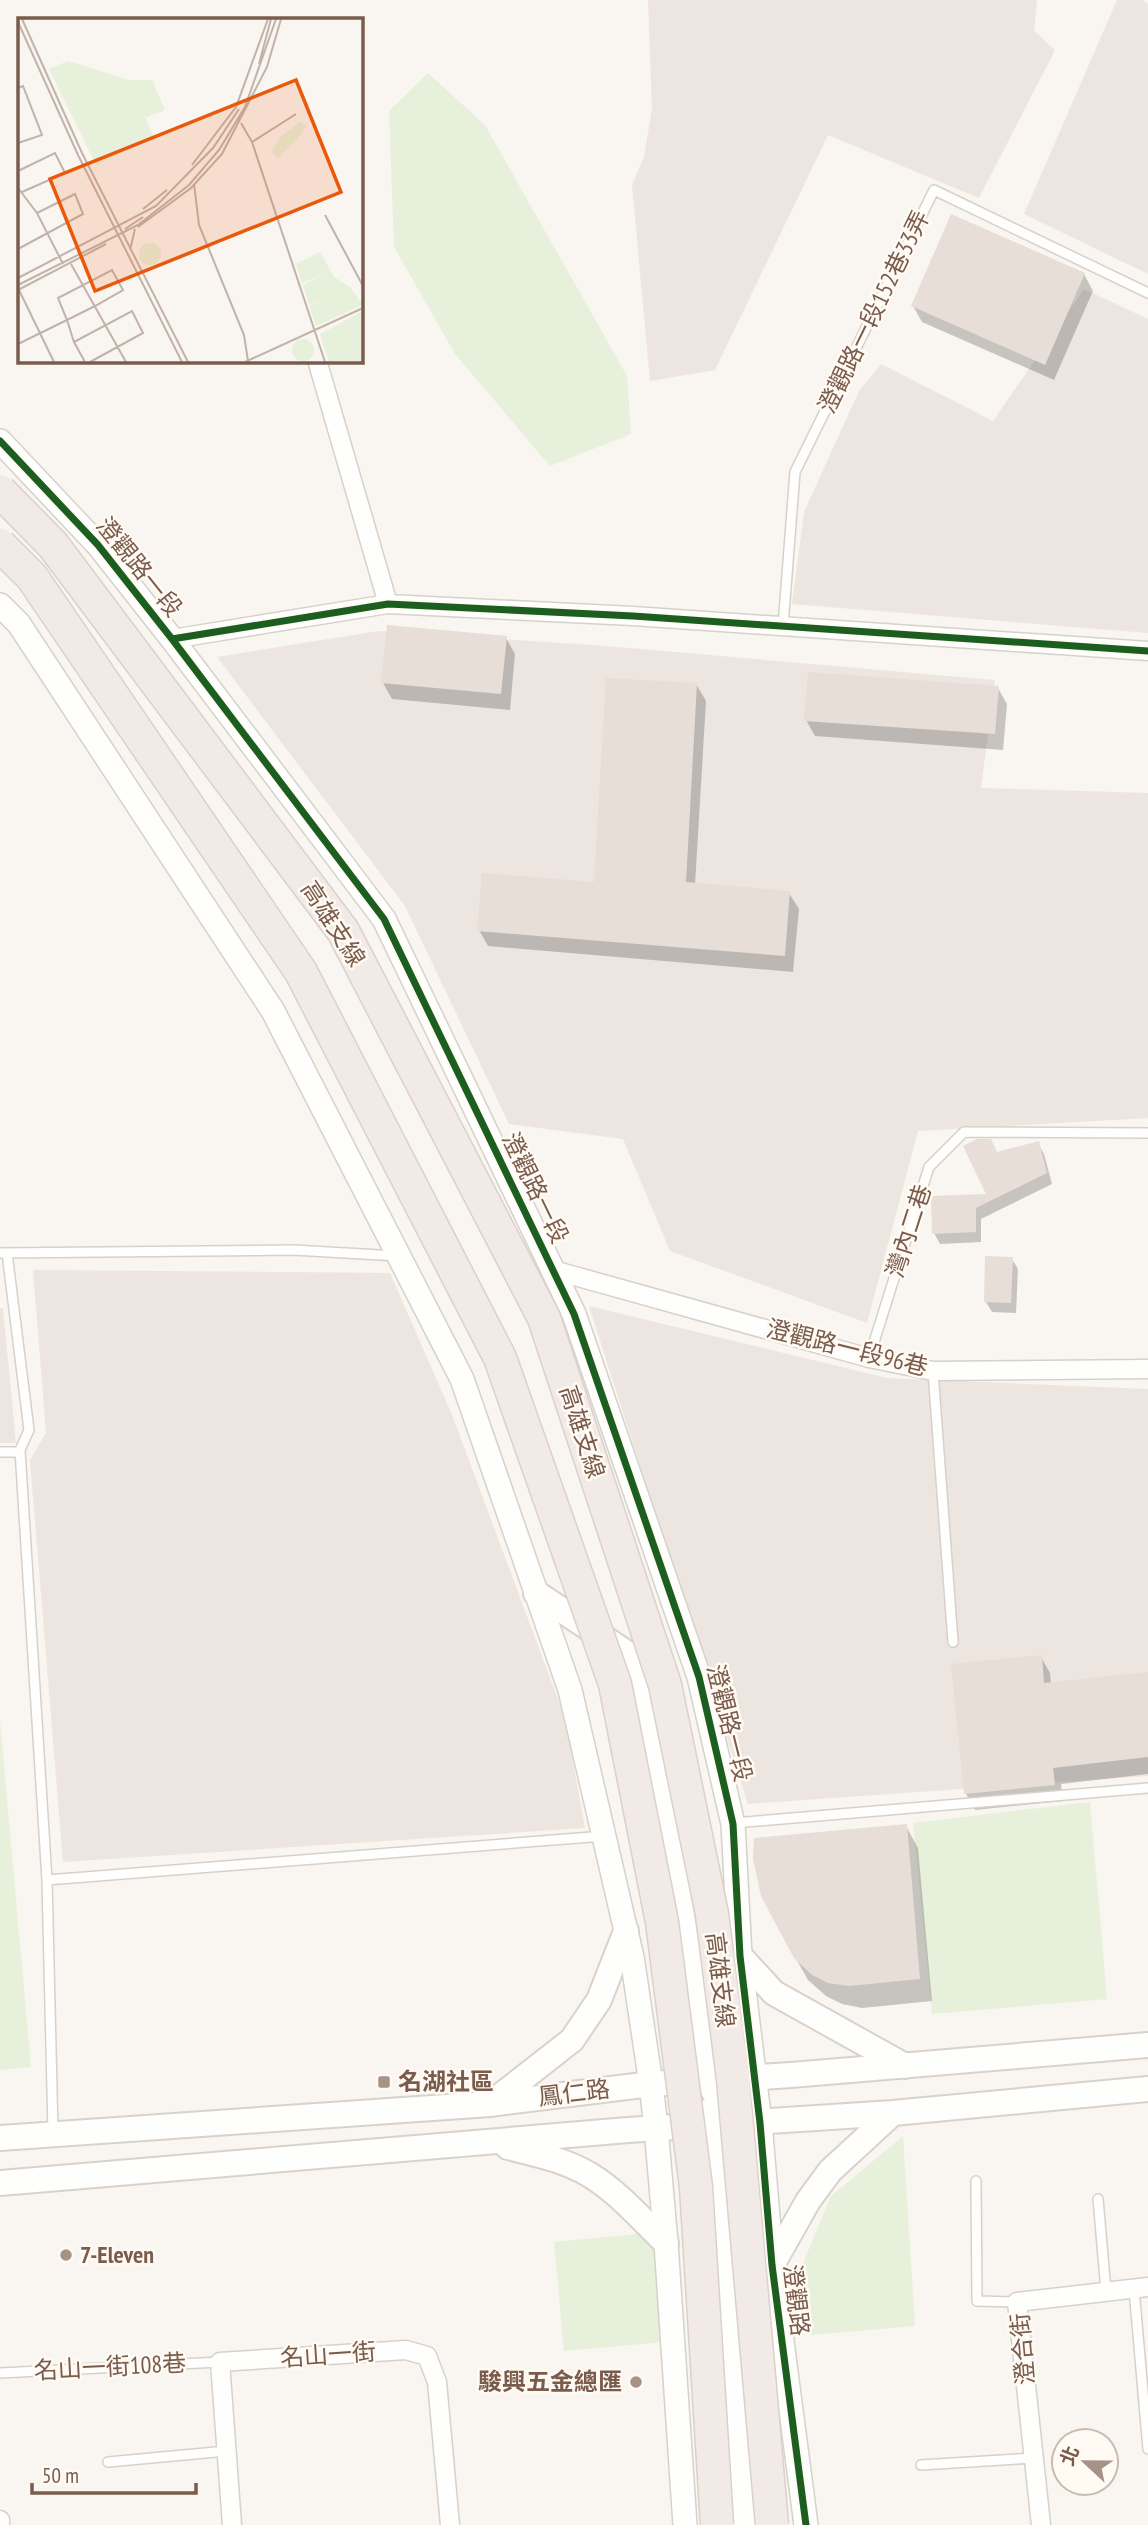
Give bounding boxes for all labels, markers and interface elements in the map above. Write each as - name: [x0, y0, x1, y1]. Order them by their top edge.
- inset map: [18, 18, 362, 362]
- street label: 澄觀路一段152巷33弄: [811, 205, 936, 418]
- street label: 澄觀路一段: [90, 510, 189, 623]
- street label: 高雄支線: [294, 875, 373, 972]
- street label: 澄觀路一段: [495, 1127, 576, 1249]
- street label: 灣內二巷: [879, 1180, 938, 1281]
- street label: 澄觀路一段96巷: [763, 1312, 931, 1383]
- street label: 高雄支線: [553, 1381, 612, 1482]
- street label: 澄觀路一段: [700, 1661, 759, 1785]
- street label: 高雄支線: [699, 1930, 742, 2029]
- place label: 名湖社區: [398, 2066, 494, 2097]
- street label: 鳳仁路: [536, 2073, 612, 2112]
- marker: 名湖社區: [376, 2074, 392, 2090]
- place label: 7-Eleven: [80, 2239, 154, 2270]
- marker: 7-Eleven: [58, 2247, 74, 2263]
- street label: 澄觀路: [777, 2262, 816, 2338]
- street label: 澄合街: [1004, 2312, 1041, 2386]
- street label: 名山一街: [279, 2336, 377, 2373]
- street label: 名山一街108巷: [33, 2347, 187, 2386]
- place label: 駿興五金總匯: [478, 2366, 622, 2397]
- marker: 駿興五金總匯: [628, 2374, 644, 2390]
- north arrow: [1050, 2427, 1120, 2497]
- text: 北: [1055, 2442, 1084, 2469]
- scale bar: [32, 2452, 196, 2496]
- text: 50 m: [42, 2462, 79, 2489]

